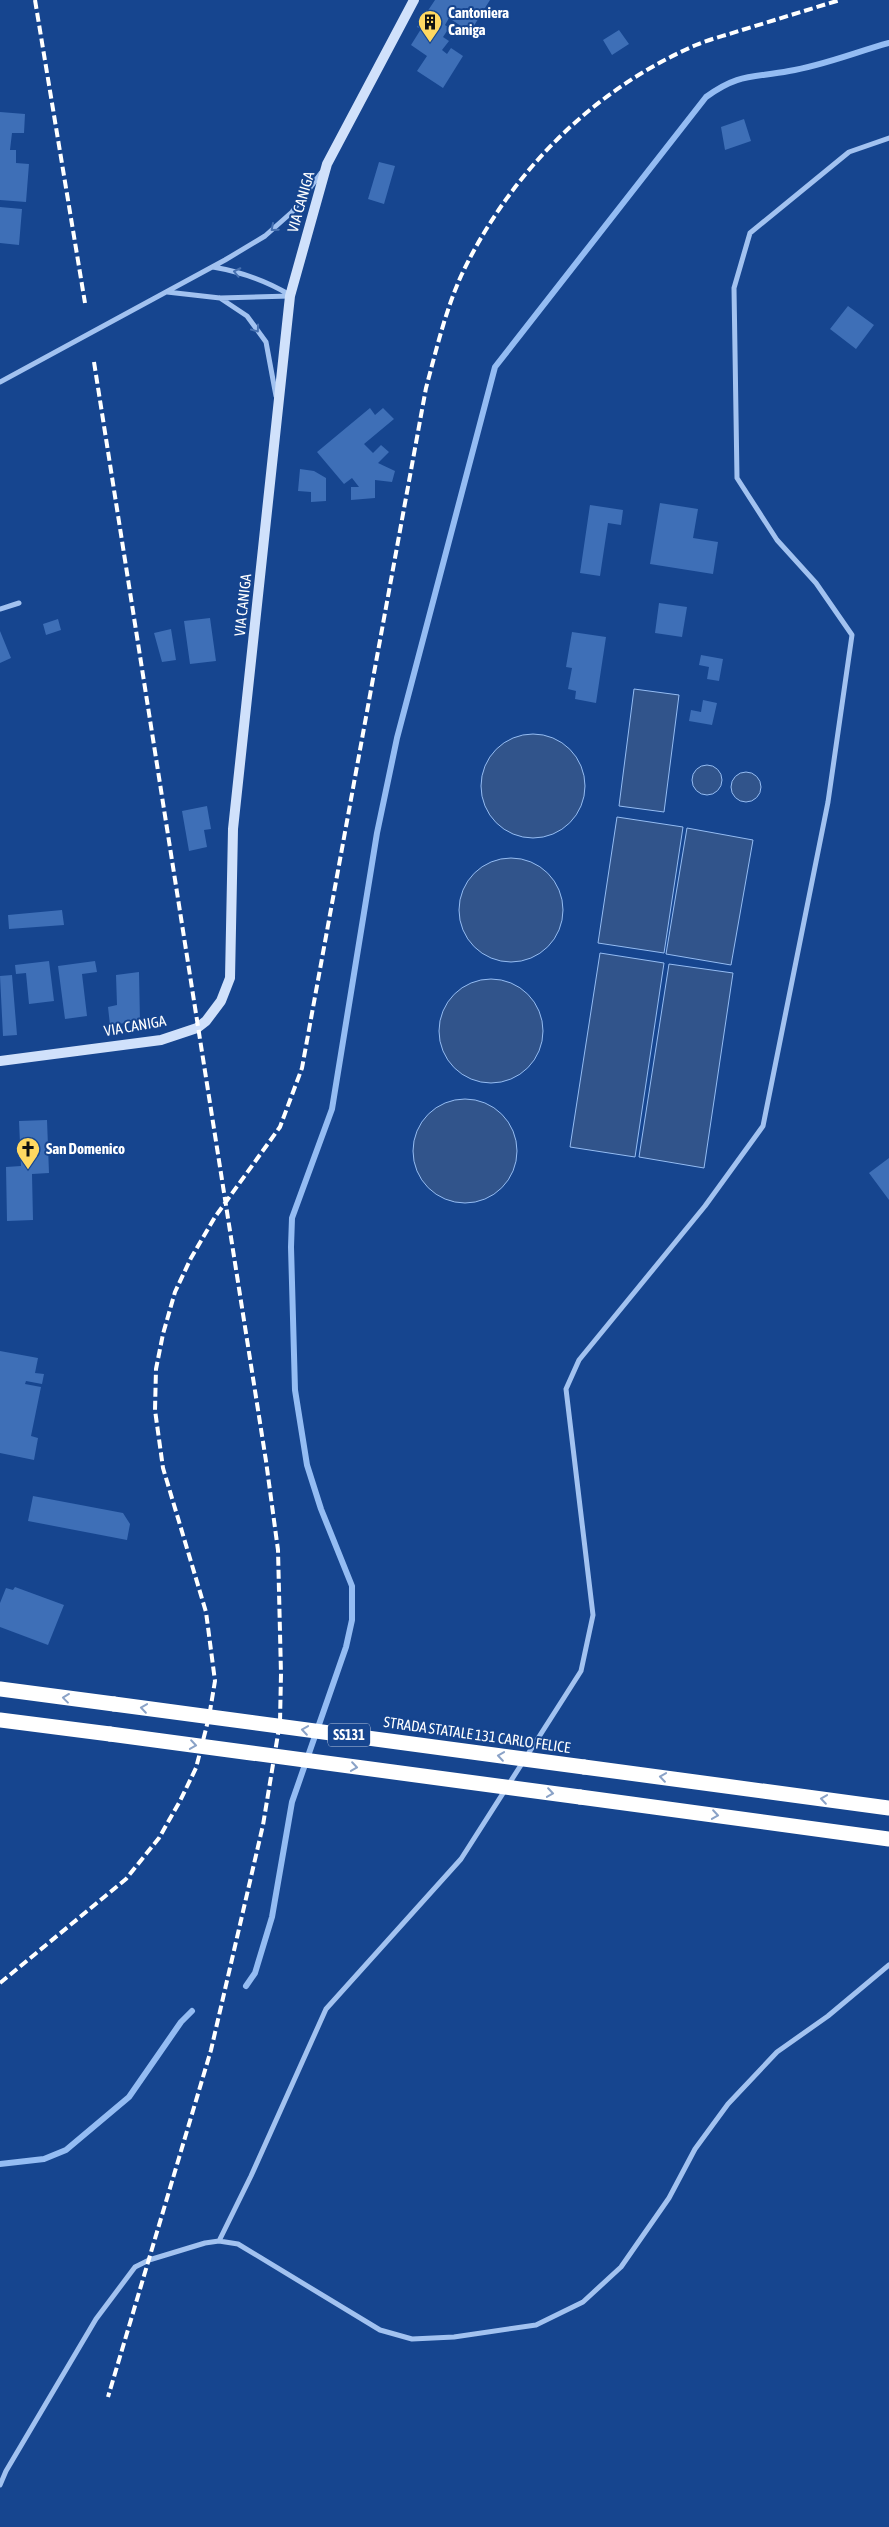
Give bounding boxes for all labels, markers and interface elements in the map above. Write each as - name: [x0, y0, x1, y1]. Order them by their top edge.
- place label: Cantoniera Caniga: [448, 4, 509, 38]
- building icon: Cantoniera Caniga: [417, 9, 443, 43]
- street label: VIA CANIGA: [284, 169, 318, 234]
- one-way arrow: [270, 222, 279, 231]
- one-way arrow: [232, 267, 241, 277]
- one-way arrow: [250, 323, 259, 333]
- street label: VIA CANIGA: [231, 572, 254, 637]
- street label: VIA CANIGA: [103, 1012, 168, 1039]
- church icon: San Domenico: [15, 1136, 41, 1170]
- place label: San Domenico: [46, 1140, 125, 1157]
- one-way arrow: [62, 1693, 70, 1704]
- one-way arrow: [140, 1703, 148, 1714]
- street label: STRADA STATALE 131 CARLO FELICE: [383, 1713, 572, 1756]
- road number: SS131: [328, 1724, 370, 1746]
- one-way arrow: [301, 1725, 310, 1735]
- one-way arrow: [189, 1740, 198, 1750]
- one-way arrow: [497, 1751, 505, 1762]
- one-way arrow: [351, 1761, 359, 1772]
- one-way arrow: [659, 1773, 667, 1783]
- one-way arrow: [546, 1787, 554, 1798]
- one-way arrow: [820, 1794, 828, 1805]
- one-way arrow: [711, 1809, 719, 1820]

